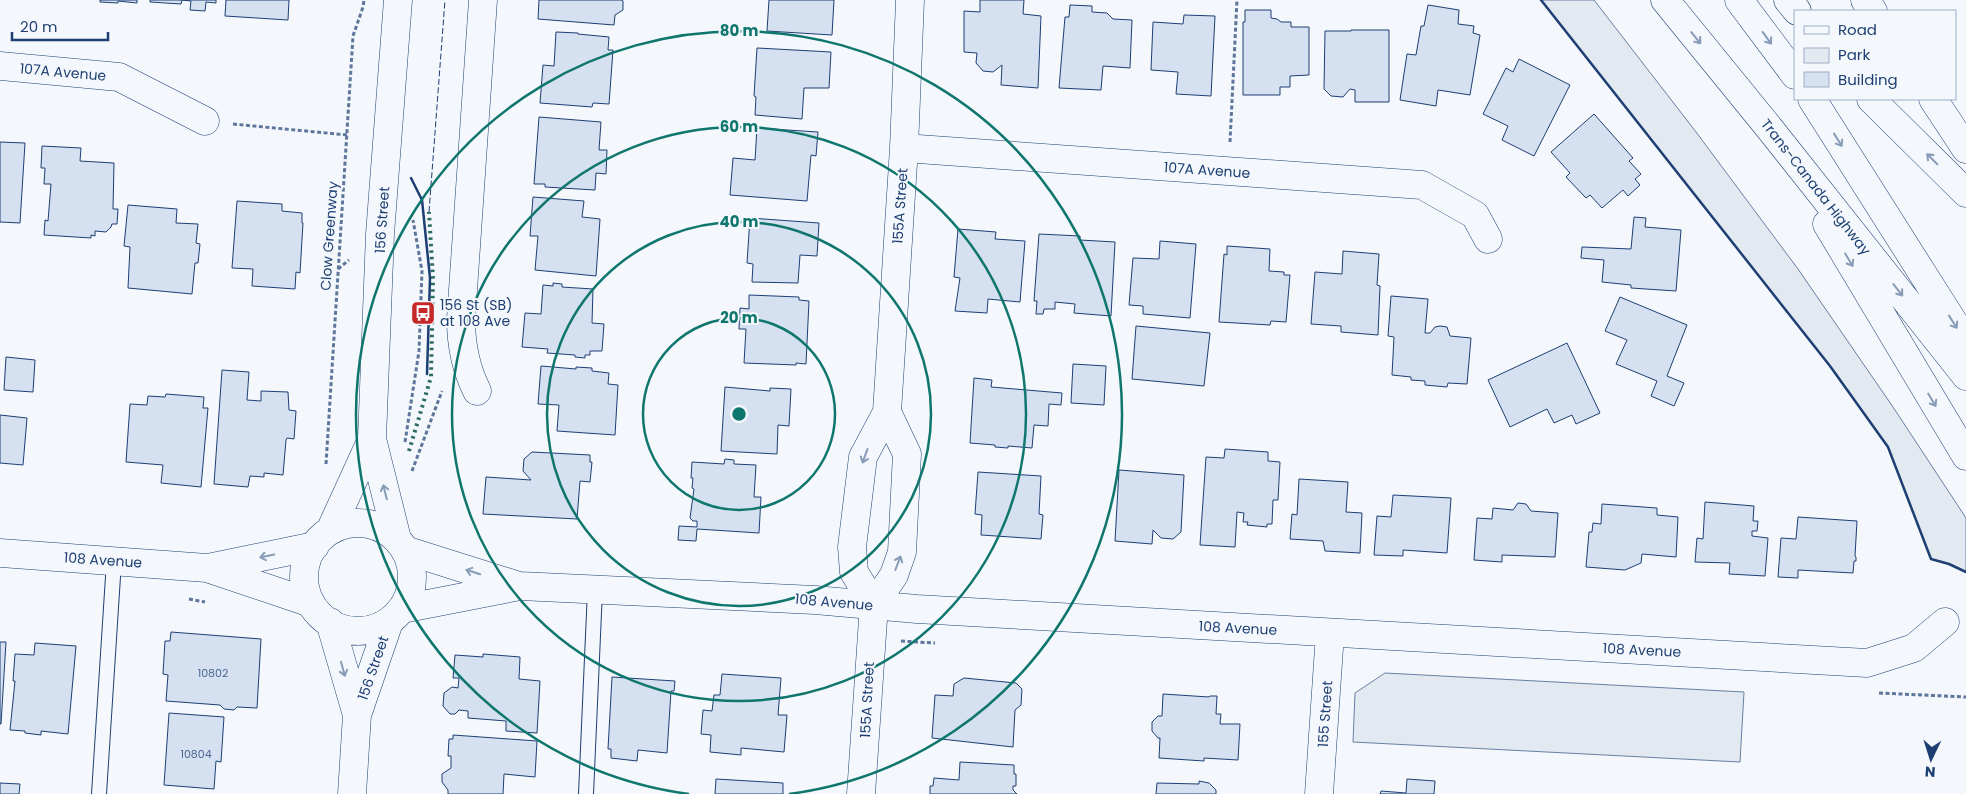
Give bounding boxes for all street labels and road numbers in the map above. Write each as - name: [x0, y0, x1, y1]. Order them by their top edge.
- street label: 107A Avenue: [19, 58, 107, 86]
- street label: Trans-Canada Highway: [1756, 115, 1876, 259]
- street label: 107A Avenue: [1163, 157, 1251, 183]
- street label: 155A Street: [887, 167, 913, 245]
- street label: Clow Greenway: [315, 180, 343, 291]
- street label: 156 Street: [370, 186, 394, 254]
- street label: 108 Avenue: [63, 547, 143, 573]
- street label: 108 Avenue: [794, 589, 874, 615]
- street label: 108 Avenue: [1198, 616, 1278, 640]
- street label: 156 Street: [353, 633, 393, 703]
- street label: 108 Avenue: [1602, 638, 1682, 662]
- street label: 155A Street: [855, 661, 879, 739]
- street label: 155 Street: [1313, 680, 1337, 748]

